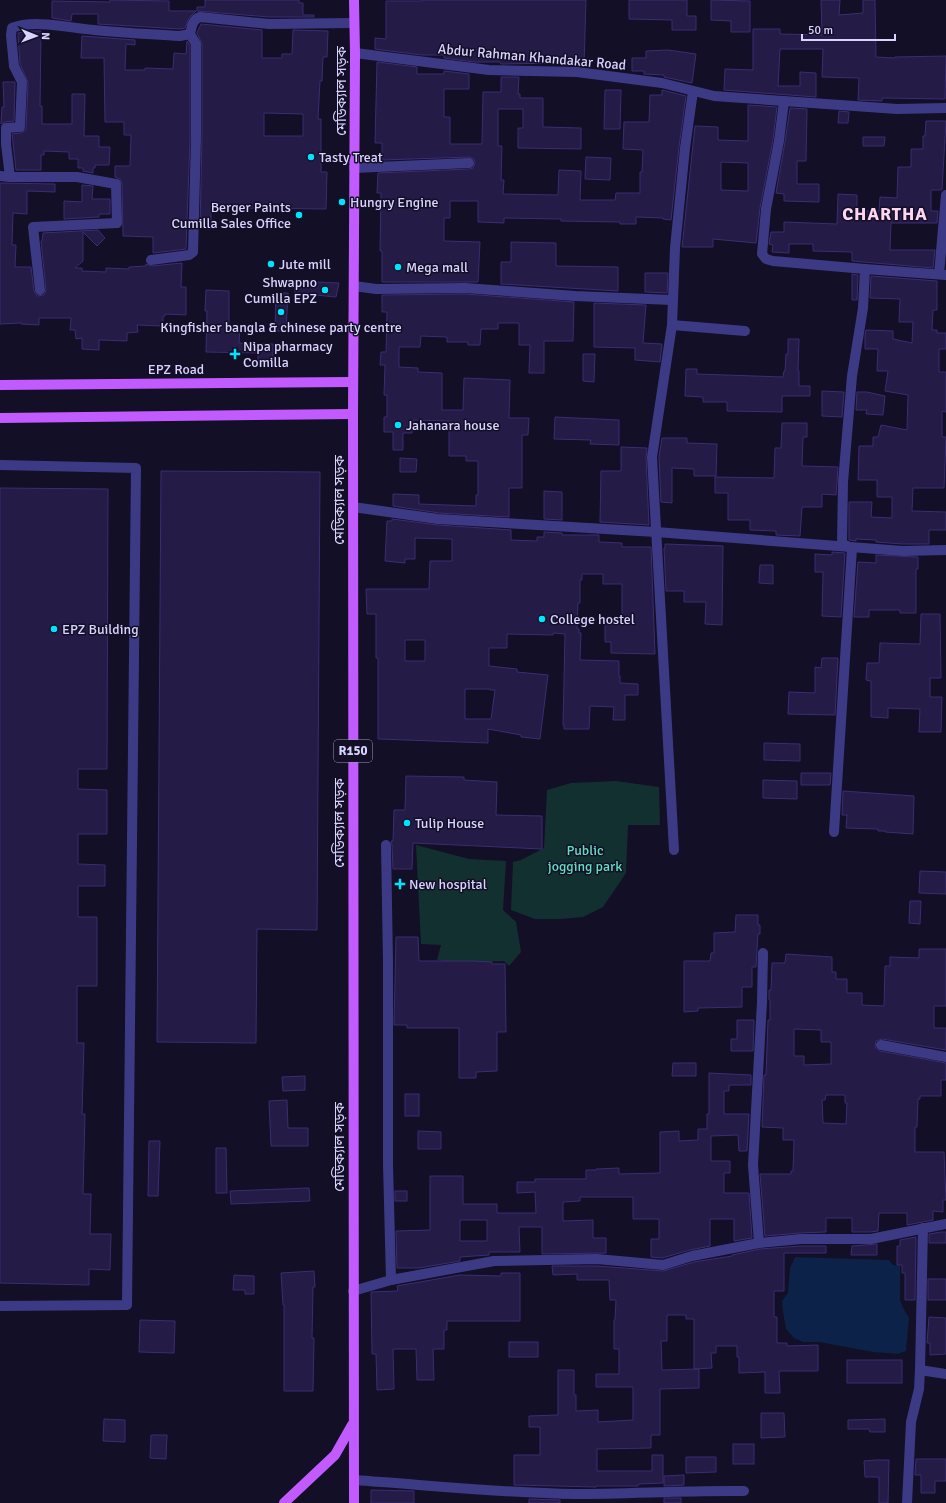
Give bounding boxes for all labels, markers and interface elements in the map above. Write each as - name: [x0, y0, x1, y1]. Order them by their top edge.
- north arrow: [16, 16, 56, 56]
- scale bar: [802, 16, 895, 42]
- text: 50 m: [808, 23, 833, 38]
- text: N: [39, 32, 52, 40]
- street label: Abdur Rahman Khandakar Road: [437, 40, 627, 74]
- street label: মেডিক্যাল সড়ক: [333, 46, 350, 136]
- place label: Tasty Treat: [319, 149, 383, 166]
- marker: Tasty Treat: [306, 152, 316, 162]
- place label: Hungry Engine: [350, 194, 439, 211]
- marker: Hungry Engine: [337, 197, 347, 207]
- place label: Berger Paints Cumilla Sales Office: [171, 199, 291, 232]
- district label: CHARTHA: [842, 203, 928, 225]
- marker: Berger Paints Cumilla Sales Office: [294, 210, 304, 220]
- place label: Jute mill: [279, 256, 331, 273]
- marker: Jute mill: [266, 259, 276, 269]
- place label: Mega mall: [406, 259, 468, 276]
- marker: Mega mall: [393, 262, 403, 272]
- place label: Shwapno Cumilla EPZ: [244, 274, 317, 307]
- marker: Shwapno Cumilla EPZ: [320, 285, 330, 295]
- marker: Kingfisher bangla & chinese party centre: [276, 307, 286, 317]
- place label: Kingfisher bangla & chinese party centre: [160, 319, 402, 336]
- place label: Nipa pharmacy Comilla: [243, 338, 333, 371]
- marker: Nipa pharmacy Comilla: [230, 349, 240, 359]
- street label: EPZ Road: [148, 361, 204, 378]
- place label: Jahanara house: [406, 417, 499, 434]
- marker: Jahanara house: [393, 420, 403, 430]
- street label: মেডিক্যাল সড়ক: [331, 455, 348, 545]
- place label: College hostel: [550, 611, 635, 628]
- marker: College hostel: [537, 614, 547, 624]
- place label: EPZ Building: [62, 621, 139, 638]
- marker: EPZ Building: [49, 624, 59, 634]
- road number: R150: [334, 740, 372, 762]
- street label: মেডিক্যাল সড়ক: [331, 778, 348, 868]
- place label: Tulip House: [415, 815, 484, 832]
- marker: Tulip House: [402, 818, 412, 828]
- park label: Public jogging park: [548, 842, 622, 875]
- place label: New hospital: [409, 876, 487, 893]
- marker: New hospital: [394, 878, 406, 890]
- street label: মেডিক্যাল সড়ক: [331, 1102, 348, 1192]

